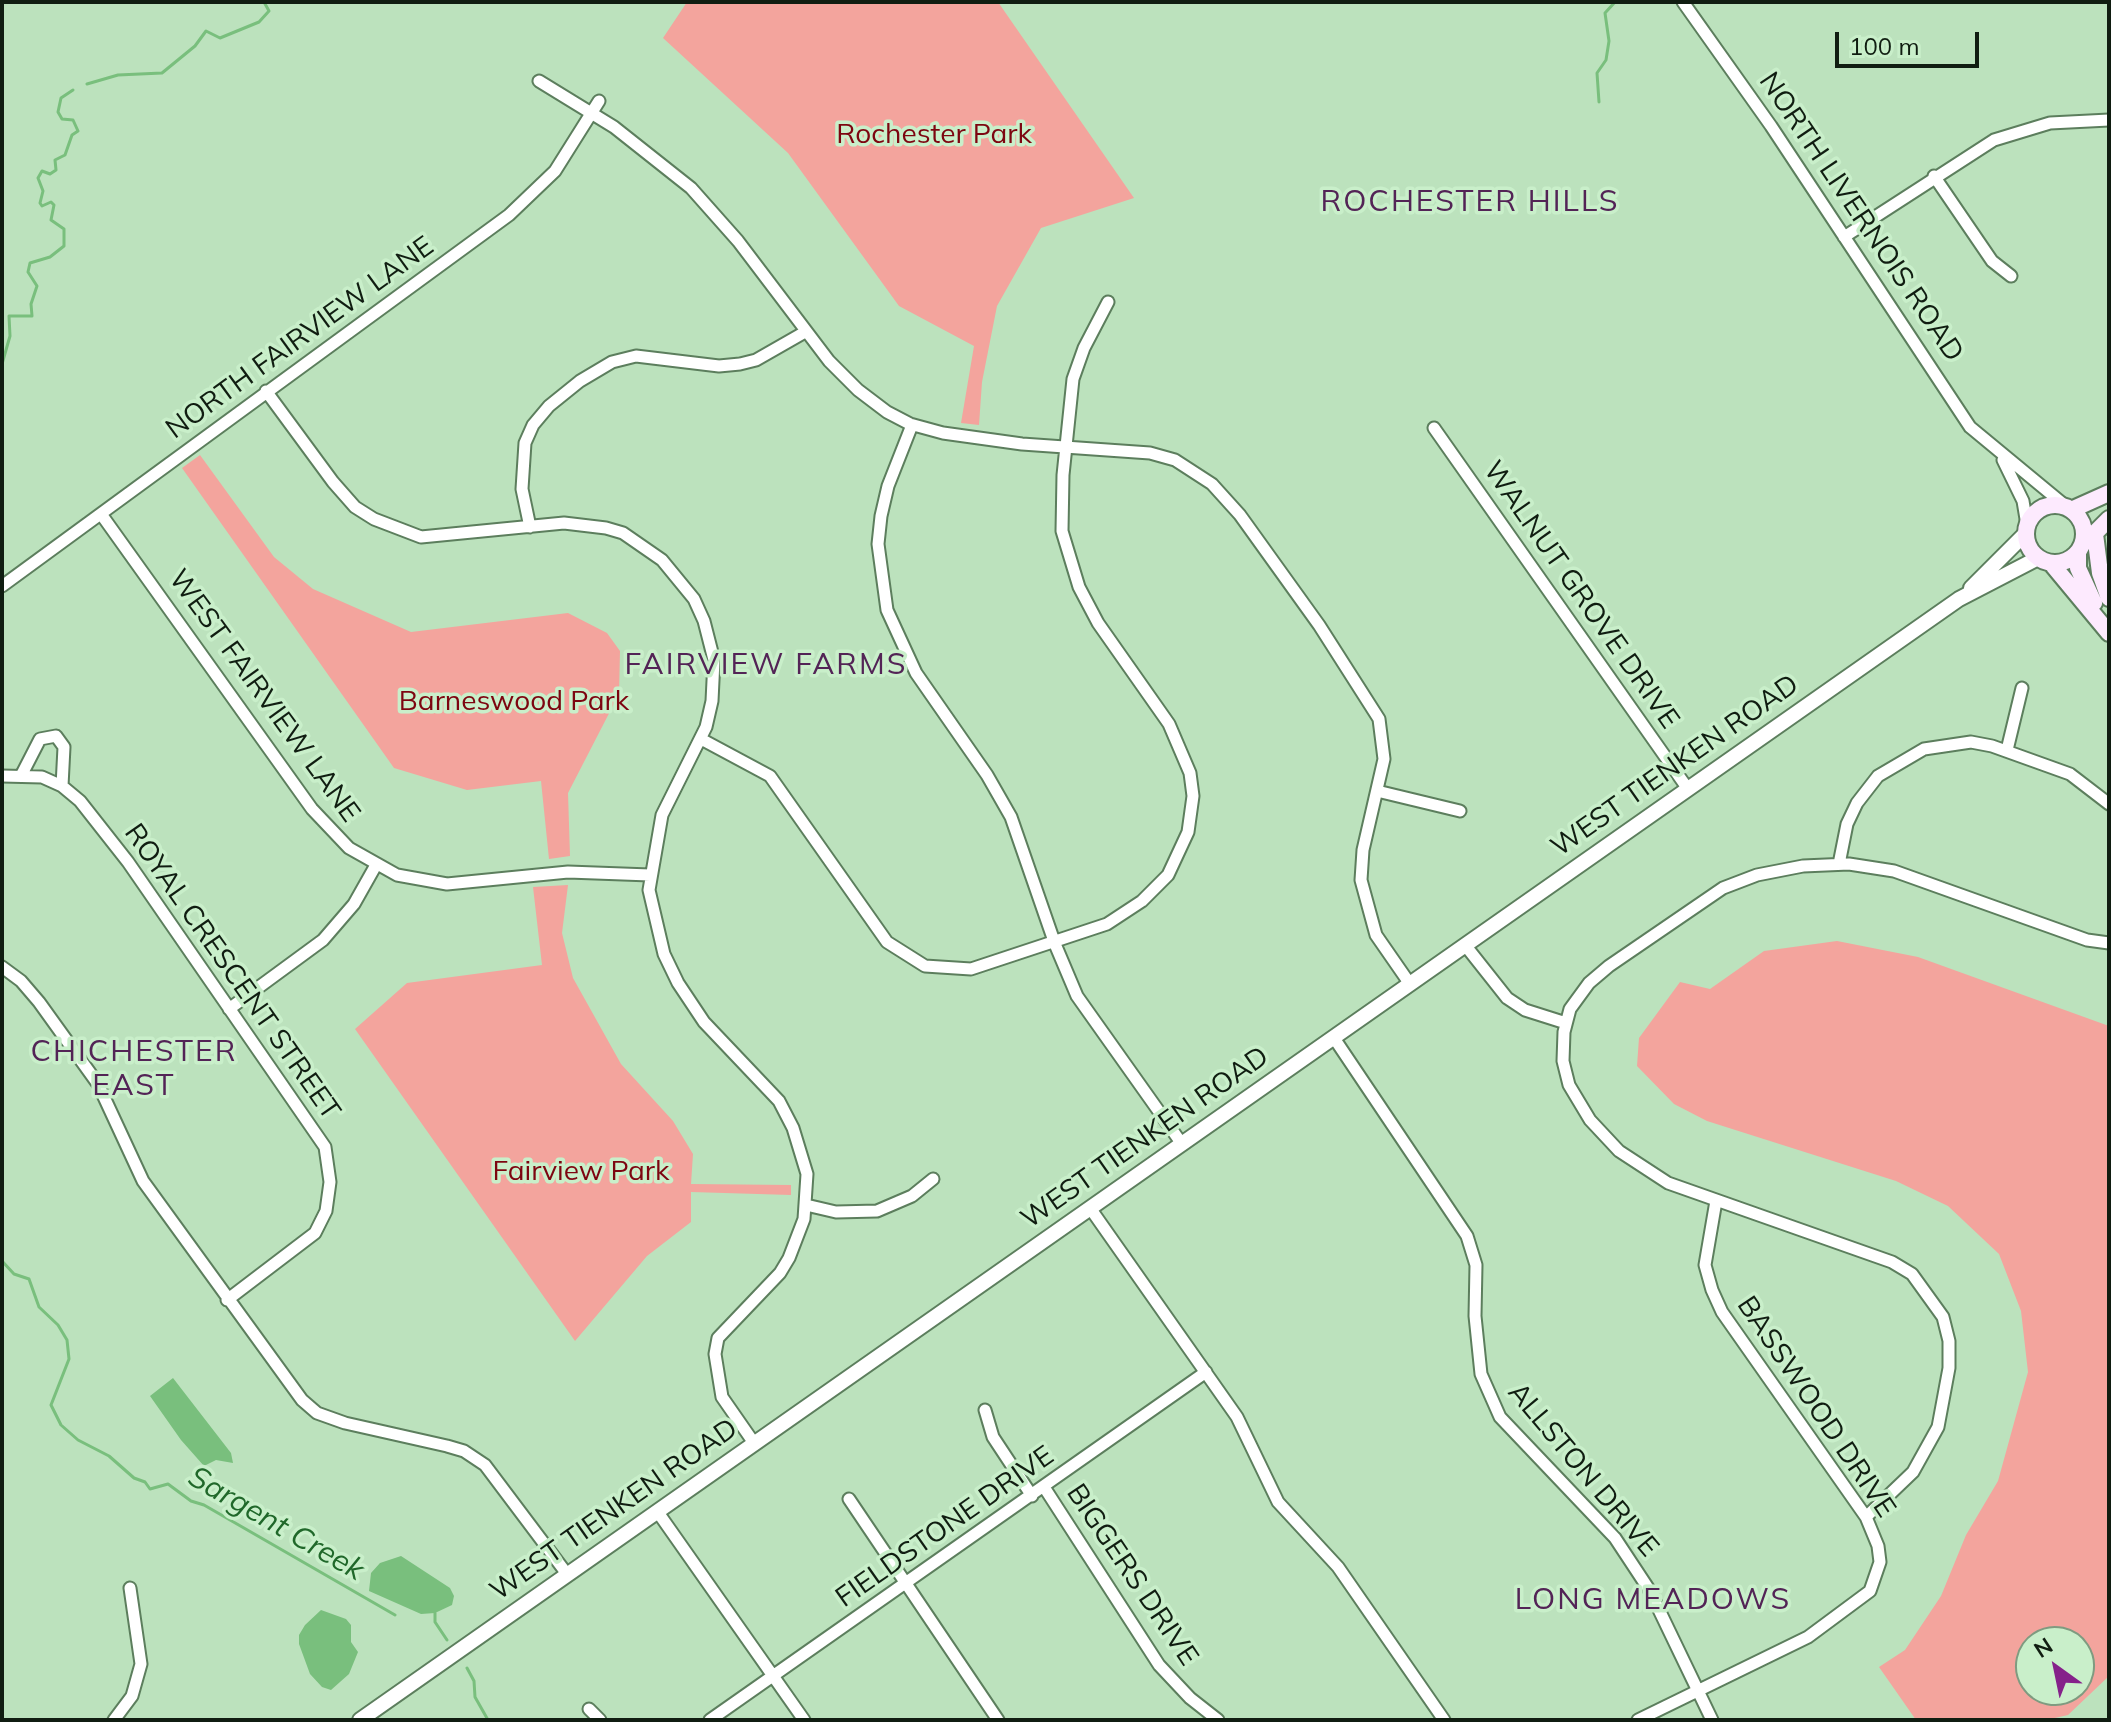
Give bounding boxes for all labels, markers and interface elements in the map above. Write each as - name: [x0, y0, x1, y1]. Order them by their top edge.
- scale bar: [1839, 16, 1983, 66]
- text: 100 m: [1849, 31, 1920, 61]
- street label: NORTH LIVERNOIS ROAD: [1752, 66, 1970, 368]
- park label: Rochester Park: [836, 118, 1032, 152]
- district label: ROCHESTER HILLS: [1321, 184, 1619, 220]
- street label: NORTH FAIRVIEW LANE: [160, 230, 440, 446]
- street label: WALNUT GROVE DRIVE: [1476, 455, 1686, 735]
- street label: WEST FAIRVIEW LANE: [161, 563, 367, 829]
- district label: FAIRVIEW FARMS: [624, 647, 908, 683]
- street label: WEST TIENKEN ROAD: [1545, 668, 1805, 864]
- park label: Barneswood Park: [399, 685, 629, 719]
- street label: ROYAL CRESCENT STREET: [117, 818, 347, 1126]
- district label: CHICHESTER EAST: [31, 1034, 237, 1104]
- street label: WEST TIENKEN ROAD: [1015, 1040, 1275, 1236]
- park label: Fairview Park: [493, 1155, 669, 1189]
- street label: BASSWOOD DRIVE: [1730, 1290, 1902, 1524]
- street label: ALLSTON DRIVE: [1500, 1376, 1666, 1564]
- street label: WEST TIENKEN ROAD: [484, 1412, 744, 1608]
- street label: FIELDSTONE DRIVE: [830, 1439, 1060, 1615]
- water label: Sargent Creek: [182, 1459, 370, 1589]
- street label: BIGGERS DRIVE: [1059, 1478, 1205, 1672]
- district label: LONG MEADOWS: [1515, 1582, 1791, 1618]
- north arrow: [2015, 1626, 2095, 1706]
- text: N: [2028, 1631, 2058, 1664]

